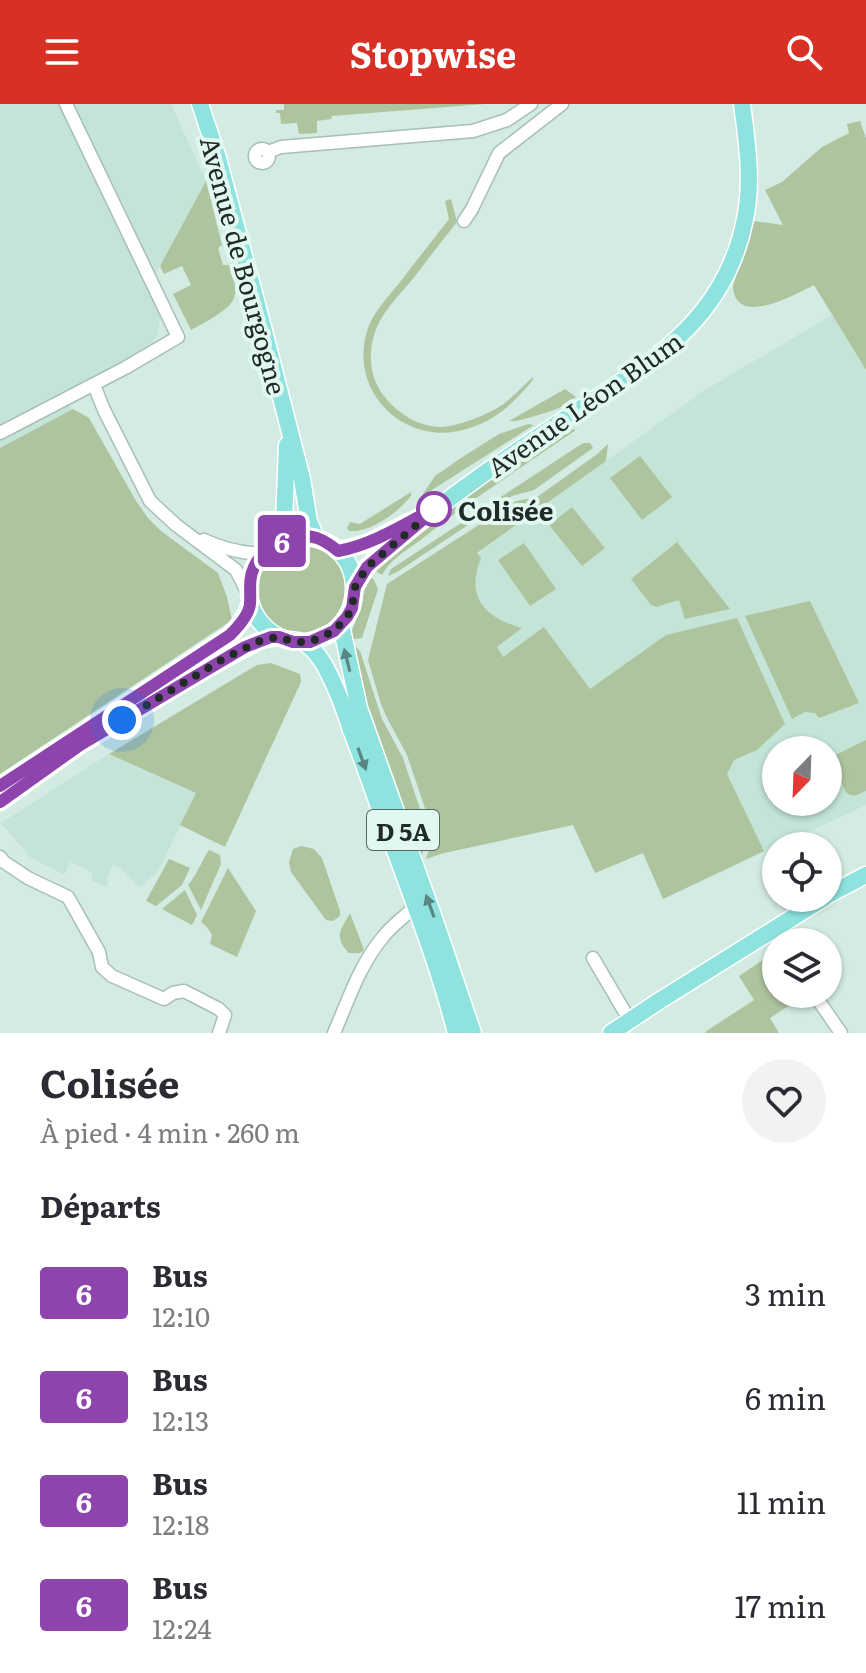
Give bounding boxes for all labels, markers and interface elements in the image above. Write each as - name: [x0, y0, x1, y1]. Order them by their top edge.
- text: Stopwise: [350, 26, 516, 79]
- icon: menu: [40, 30, 84, 74]
- icon: search: [782, 30, 826, 74]
- street label: Avenue de Bourgogne: [192, 131, 298, 399]
- street label: Avenue Léon Blum: [478, 321, 690, 485]
- place label: Colisée: [458, 490, 554, 529]
- marker: Colisée: [417, 492, 451, 526]
- line badge: 6: [256, 515, 308, 567]
- text: 6: [274, 520, 290, 562]
- one-way arrow: [341, 647, 353, 672]
- your location: [102, 700, 142, 740]
- north arrow: [762, 736, 842, 816]
- map controls: [762, 736, 842, 1008]
- one-way arrow: [356, 747, 369, 771]
- road number: D 5A: [367, 810, 439, 850]
- button: locate: [762, 832, 842, 912]
- one-way arrow: [423, 894, 436, 918]
- button: layers: [762, 928, 842, 1008]
- text: Colisée: [40, 1053, 180, 1110]
- button: heart: [742, 1059, 826, 1143]
- text: À pied · 4 min · 260 m: [40, 1112, 300, 1151]
- text: Départs: [40, 1183, 161, 1227]
- text: Bus: [152, 1252, 208, 1296]
- text: 3 min: [745, 1271, 826, 1315]
- text: 6: [76, 1272, 92, 1314]
- text: 12:10: [152, 1296, 210, 1335]
- text: Bus: [152, 1356, 208, 1400]
- text: 6 min: [745, 1375, 826, 1419]
- text: 6: [76, 1376, 92, 1418]
- text: 12:13: [152, 1400, 209, 1439]
- text: Bus: [152, 1460, 208, 1504]
- text: 11 min: [737, 1479, 826, 1523]
- text: 6: [76, 1480, 92, 1522]
- text: 12:18: [152, 1504, 209, 1543]
- text: Bus: [152, 1564, 208, 1608]
- text: 17 min: [735, 1583, 826, 1627]
- text: 6: [76, 1584, 92, 1626]
- text: 12:24: [152, 1608, 212, 1647]

